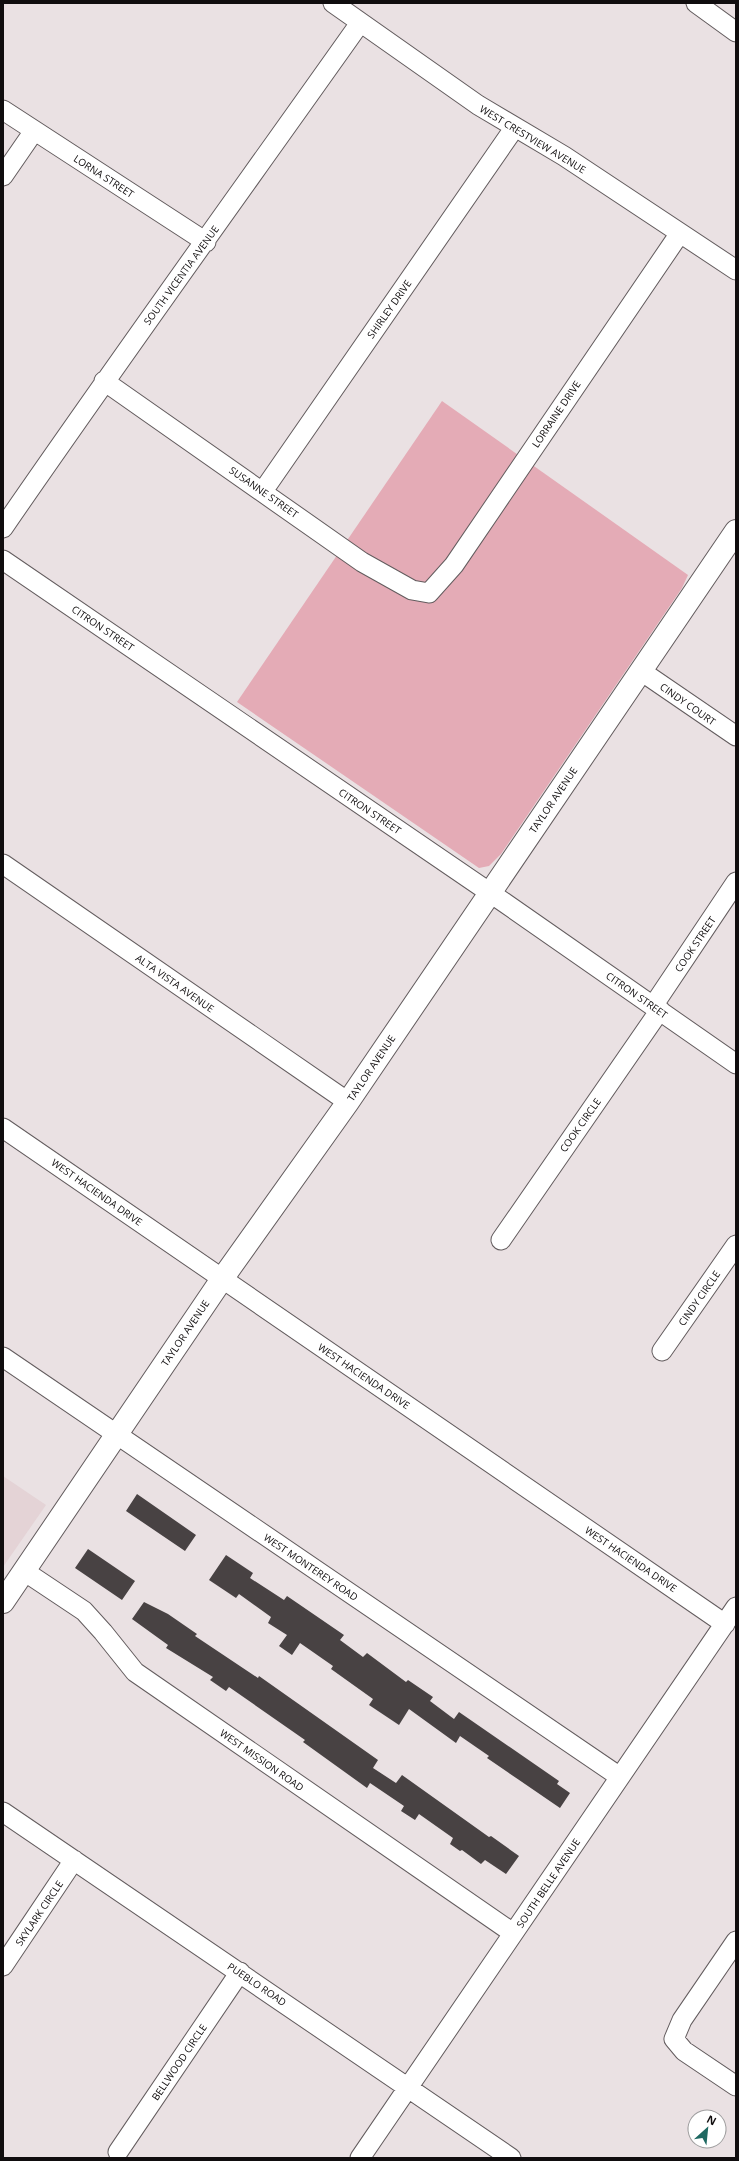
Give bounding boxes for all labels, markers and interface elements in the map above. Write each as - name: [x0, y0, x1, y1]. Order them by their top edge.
- street label: WEST CRESTVIEW AVENUE: [477, 102, 589, 176]
- street label: LORNA STREET: [71, 151, 137, 201]
- street label: SOUTH VICENTIA AVENUE: [140, 223, 222, 327]
- street label: SHIRLEY DRIVE: [364, 277, 414, 341]
- street label: LORRAINE DRIVE: [528, 378, 584, 450]
- street label: SUSANNE STREET: [227, 463, 302, 521]
- street label: CITRON STREET: [69, 602, 137, 654]
- street label: CINDY COURT: [657, 680, 719, 729]
- street label: TAYLOR AVENUE: [526, 764, 580, 836]
- street label: CITRON STREET: [336, 785, 404, 837]
- street label: COOK STREET: [671, 913, 719, 975]
- street label: ALTA VISTA AVENUE: [133, 951, 217, 1015]
- street label: CITRON STREET: [603, 968, 671, 1022]
- street label: TAYLOR AVENUE: [344, 1032, 398, 1104]
- street label: COOK CIRCLE: [556, 1095, 604, 1155]
- street label: WEST HACIENDA DRIVE: [49, 1155, 145, 1229]
- street label: CINDY CIRCLE: [675, 1268, 723, 1328]
- street label: TAYLOR AVENUE: [158, 1297, 212, 1369]
- street label: WEST HACIENDA DRIVE: [315, 1340, 413, 1412]
- street label: WEST HACIENDA DRIVE: [582, 1523, 680, 1595]
- street label: WEST MONTEREY ROAD: [261, 1530, 361, 1604]
- street label: WEST MISSION ROAD: [217, 1726, 307, 1794]
- street label: SOUTH BELLE AVENUE: [513, 1836, 583, 1930]
- street label: SKYLARK CIRCLE: [12, 1878, 66, 1948]
- street label: PUEBLO ROAD: [225, 1959, 289, 2009]
- street label: BELLWOOD CIRCLE: [148, 2021, 210, 2103]
- north arrow: [687, 2109, 727, 2149]
- text: N: [704, 2111, 719, 2128]

